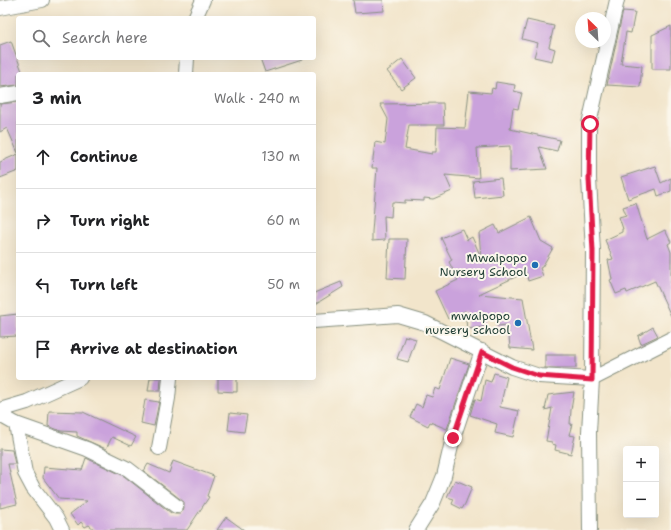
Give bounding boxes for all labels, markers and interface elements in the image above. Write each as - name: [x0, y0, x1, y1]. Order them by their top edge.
- north arrow: [575, 12, 611, 48]
- search box: [16, 16, 316, 60]
- icon: search: [30, 27, 52, 49]
- text: Search here: [62, 28, 148, 48]
- text: 3 min: [32, 87, 82, 109]
- text: Walk · 240 m: [214, 90, 300, 107]
- route start: [581, 115, 599, 133]
- icon: ahead: [32, 146, 54, 168]
- text: Continue: [70, 147, 138, 167]
- text: 130 m: [262, 148, 300, 165]
- icon: right: [32, 210, 54, 232]
- text: Turn right: [70, 211, 150, 231]
- text: 60 m: [267, 212, 300, 229]
- place label: Mwaipopo Nursery School: [440, 250, 527, 280]
- marker: Mwaipopo Nursery School: [530, 260, 540, 270]
- icon: left: [32, 274, 54, 296]
- text: Turn left: [70, 275, 138, 295]
- text: 50 m: [267, 276, 300, 293]
- place label: mwaipopo nursery school: [425, 308, 510, 338]
- marker: mwaipopo nursery school: [513, 318, 523, 328]
- icon: arrive: [32, 338, 54, 360]
- text: Arrive at destination: [70, 339, 238, 359]
- route end: [444, 429, 462, 447]
- map controls: [623, 446, 659, 518]
- button: +: [623, 446, 659, 482]
- button: −: [623, 482, 659, 518]

